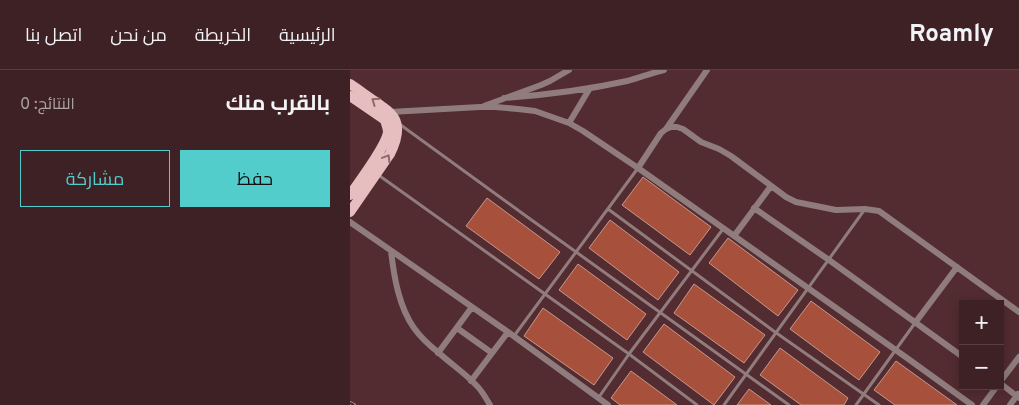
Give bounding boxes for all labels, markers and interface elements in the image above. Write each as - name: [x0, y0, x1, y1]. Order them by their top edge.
- text: Roamly: [909, 20, 994, 50]
- text: اتصل بنا: [25, 25, 82, 48]
- text: من نحن: [110, 25, 167, 48]
- text: الخريطة: [195, 25, 251, 48]
- text: الرئيسية: [279, 25, 336, 48]
- text: بالقرب منك: [226, 91, 330, 118]
- text: النتائج: 0: [20, 95, 75, 115]
- one-way arrow: [371, 98, 380, 107]
- button: مشاركة: [20, 150, 170, 207]
- button: حفظ: [180, 150, 330, 207]
- one-way arrow: [381, 154, 391, 163]
- map controls: [959, 300, 1004, 390]
- button: +: [959, 300, 1004, 345]
- button: −: [959, 345, 1004, 390]

